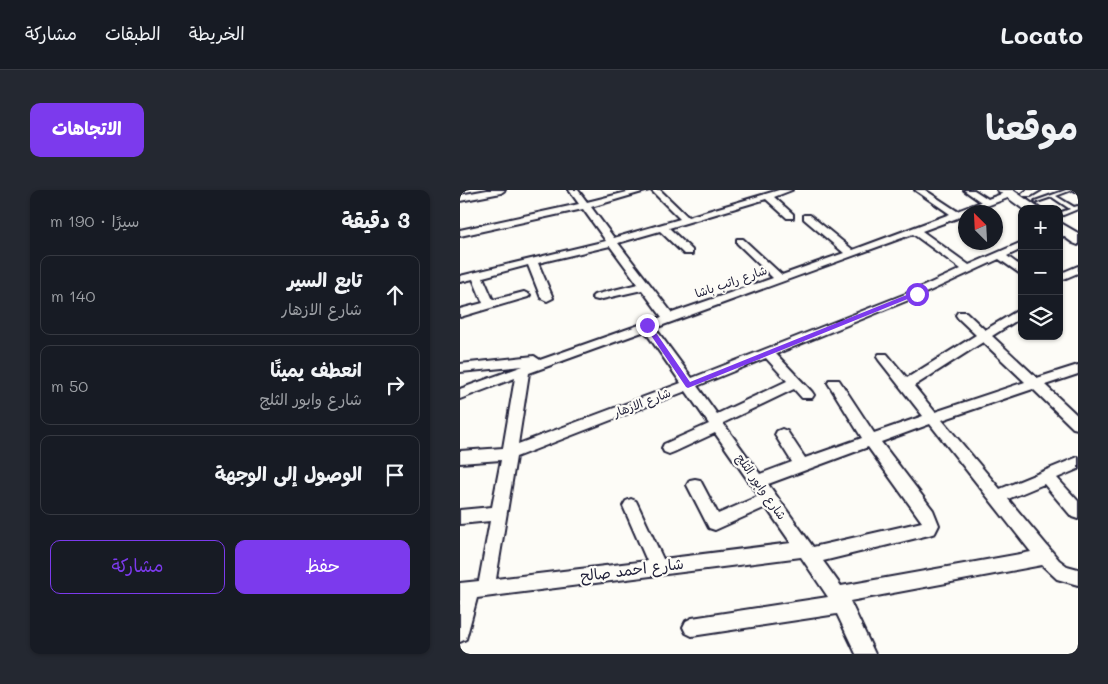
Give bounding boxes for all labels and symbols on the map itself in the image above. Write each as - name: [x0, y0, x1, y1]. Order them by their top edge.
- north arrow: [958, 205, 1003, 250]
- street label: شارع راتب باشا: [692, 261, 770, 303]
- route start: [906, 283, 929, 306]
- route end: [636, 314, 659, 337]
- street label: شارع الازهار: [610, 384, 673, 423]
- street label: شارع وابور الثلج: [732, 450, 790, 524]
- street label: شارع احمد صالح: [579, 553, 685, 586]

